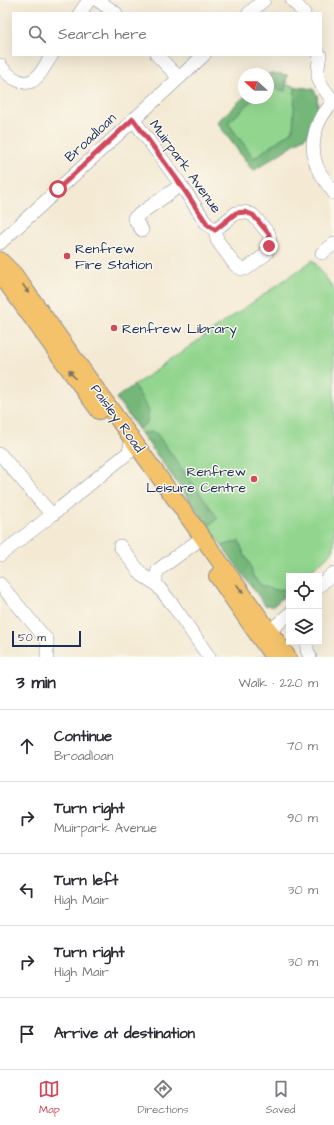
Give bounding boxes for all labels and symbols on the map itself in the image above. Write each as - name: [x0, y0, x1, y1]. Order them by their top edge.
- north arrow: [238, 68, 274, 104]
- street label: Broadloan: [60, 109, 121, 167]
- street label: Muirpark Avenue: [145, 116, 226, 218]
- route start: [49, 180, 67, 198]
- route end: [260, 237, 278, 255]
- place label: Renfrew Fire Station: [75, 239, 152, 275]
- marker: Renfrew Fire Station: [62, 251, 72, 261]
- one-way arrow: [22, 284, 30, 295]
- place label: Renfrew Library: [122, 319, 237, 339]
- marker: Renfrew Library: [109, 323, 119, 333]
- one-way arrow: [68, 369, 76, 379]
- street label: Paisley Road: [85, 380, 149, 457]
- place label: Renfrew Leisure Centre: [146, 462, 246, 498]
- marker: Renfrew Leisure Centre: [249, 474, 259, 484]
- one-way arrow: [236, 583, 244, 594]
- scale bar: [12, 629, 81, 648]

